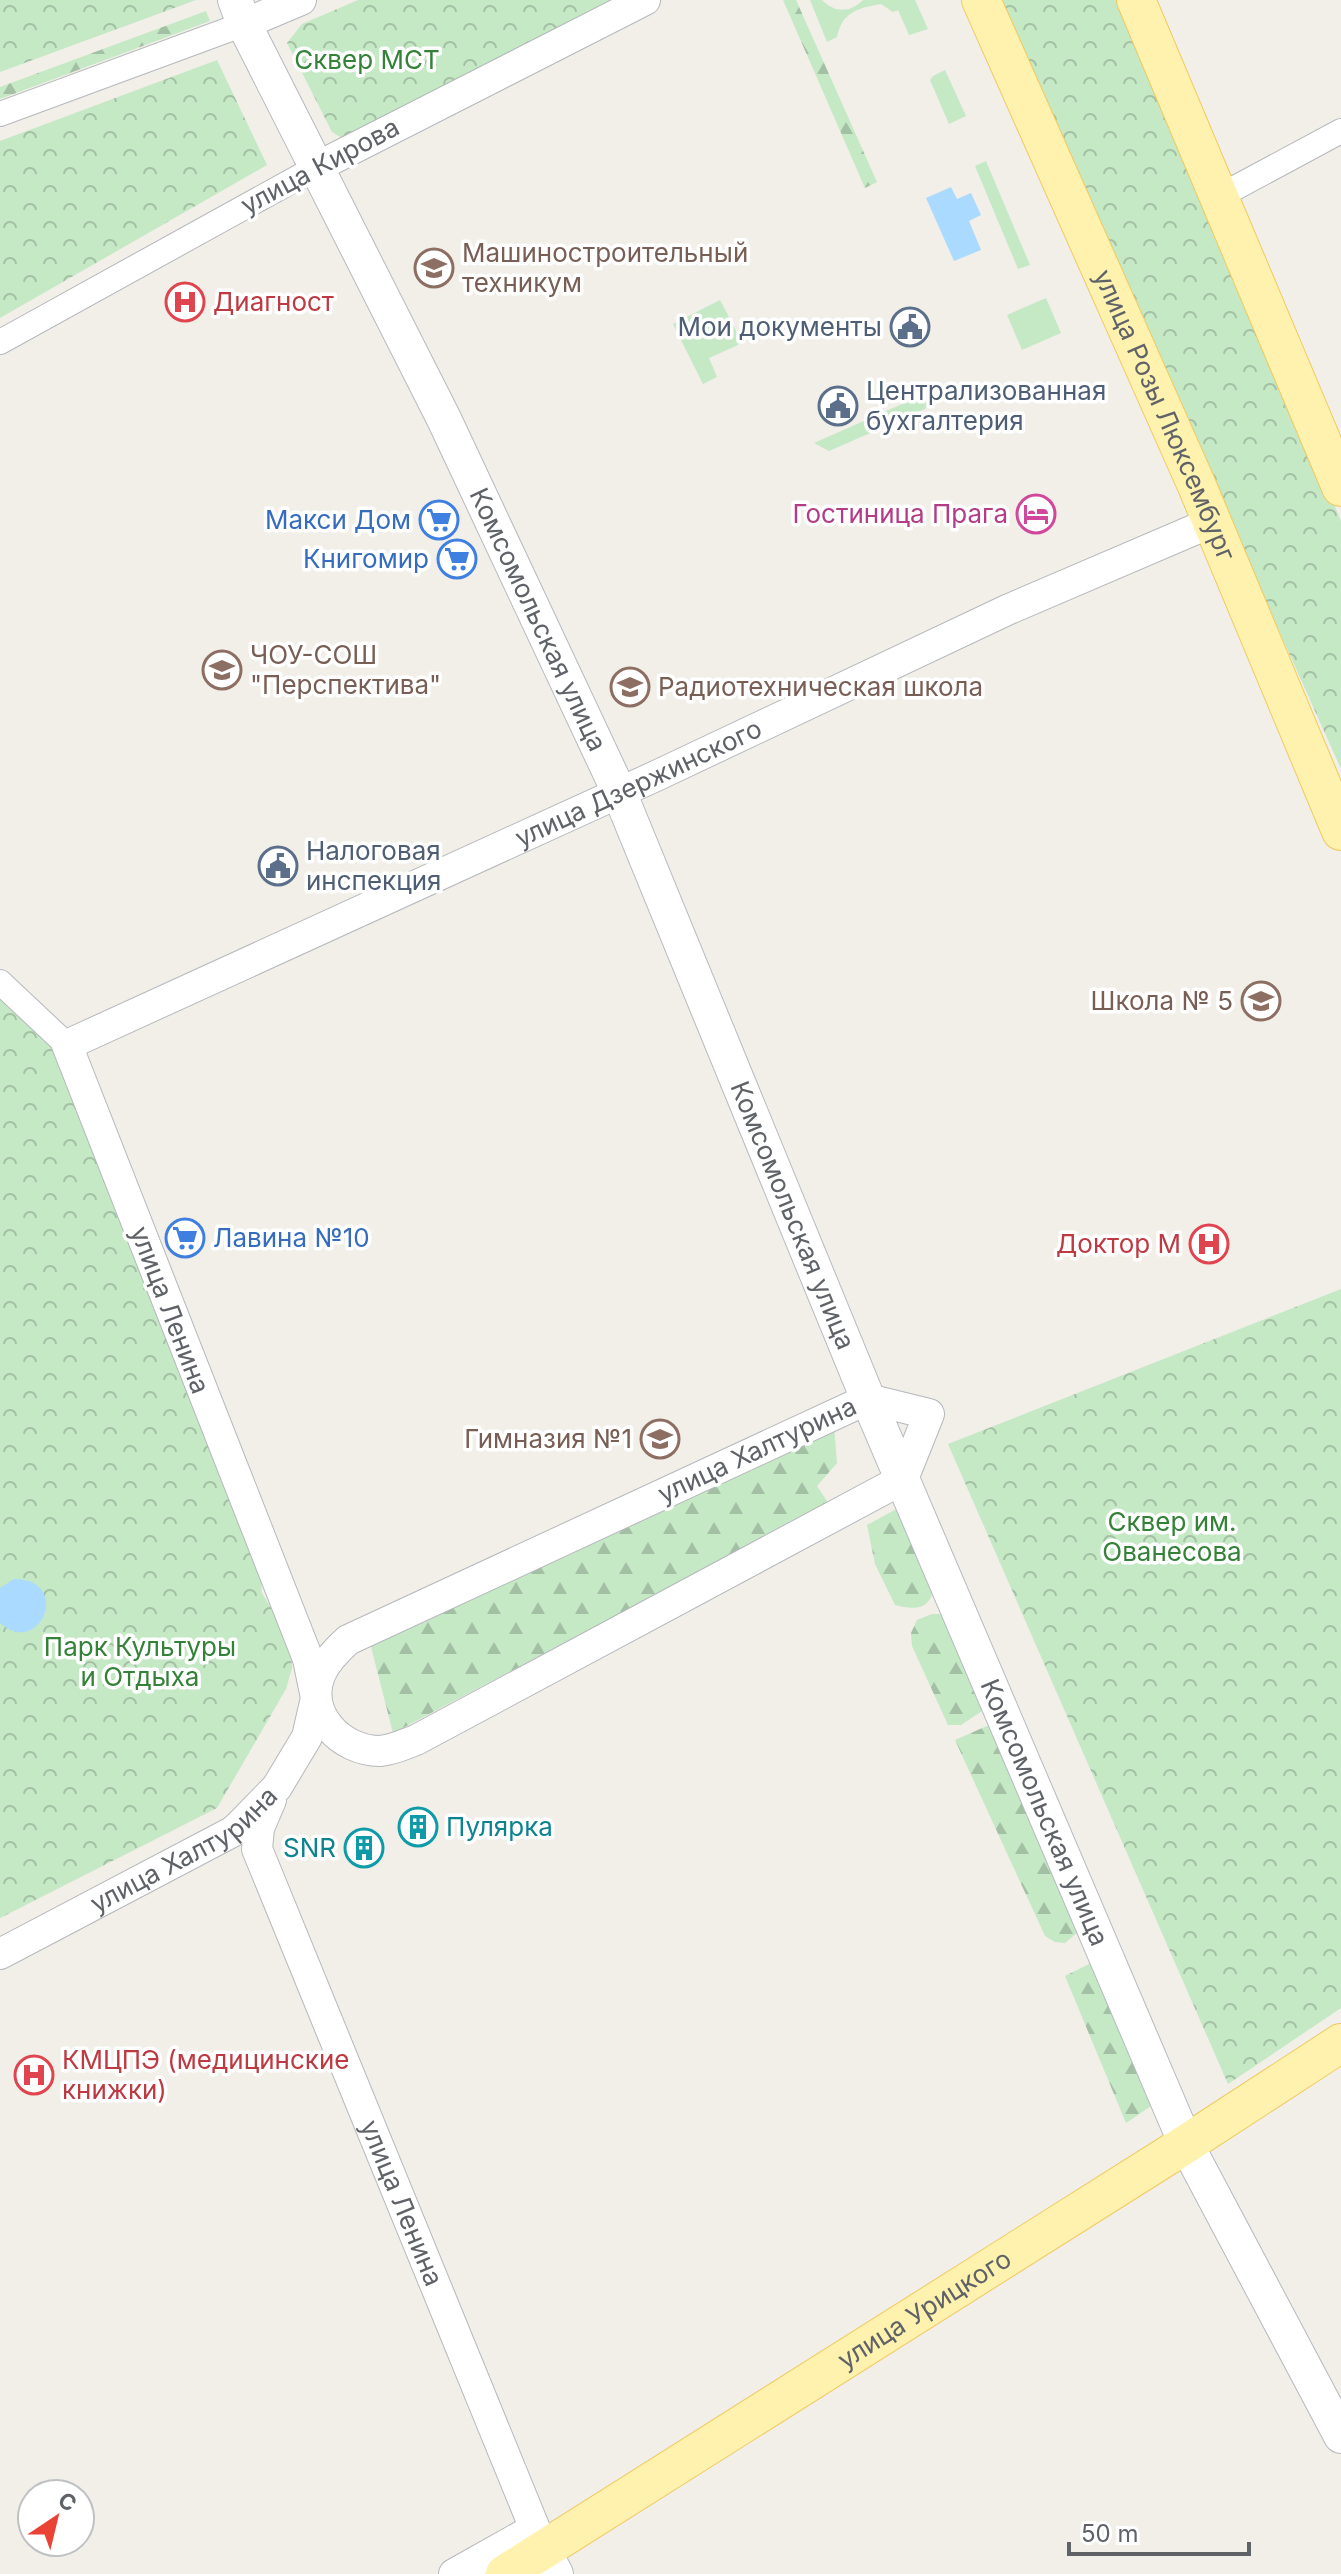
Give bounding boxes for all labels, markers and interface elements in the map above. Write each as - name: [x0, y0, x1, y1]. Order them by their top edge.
- park label: Сквер МСТ: [294, 44, 440, 75]
- street label: улица Кирова: [235, 111, 404, 220]
- place label: Машиностроительный техникум: [462, 237, 748, 298]
- school or university icon: Машиностроительный техникум: [413, 247, 455, 289]
- street label: улица Розы Люксембург: [1088, 265, 1242, 565]
- hospital icon: Диагност: [164, 281, 206, 323]
- place label: Диагност: [213, 286, 334, 317]
- public building icon: Мои документы: [889, 306, 931, 348]
- place label: Мои документы: [677, 311, 882, 342]
- place label: Централизованная бухгалтерия: [866, 375, 1106, 436]
- public building icon: Централизованная бухгалтерия: [817, 385, 859, 427]
- street label: Комсомольская улица: [464, 483, 614, 756]
- hotel icon: Гостиница Прага: [1015, 493, 1057, 535]
- place label: Гостиница Прага: [792, 498, 1008, 529]
- supermarket icon: Макси Дом: [418, 499, 460, 541]
- place label: Макси Дом: [265, 504, 411, 535]
- supermarket icon: Книгомир: [436, 538, 478, 580]
- place label: Книгомир: [303, 543, 429, 574]
- place label: ЧОУ-СОШ "Перспектива": [250, 639, 441, 700]
- school or university icon: ЧОУ-СОШ "Перспектива": [201, 649, 243, 691]
- school or university icon: Радиотехническая школа: [609, 666, 651, 708]
- place label: Радиотехническая школа: [658, 671, 983, 702]
- street label: улица Дзержинского: [510, 712, 766, 853]
- place label: Налоговая инспекция: [306, 835, 441, 896]
- public building icon: Налоговая инспекция: [257, 845, 299, 887]
- school or university icon: Школа № 5: [1240, 980, 1282, 1022]
- place label: Школа № 5: [1091, 985, 1233, 1016]
- street label: Комсомольская улица: [724, 1077, 862, 1354]
- supermarket icon: Лавина №10: [164, 1217, 206, 1259]
- street label: улица Ленина: [124, 1222, 217, 1398]
- place label: Лавина №10: [213, 1222, 370, 1253]
- hospital icon: Доктор М: [1188, 1223, 1230, 1265]
- place label: Доктор М: [1056, 1228, 1181, 1259]
- street label: улица Халтурина: [653, 1390, 861, 1509]
- school or university icon: Гимназия №1: [639, 1418, 681, 1460]
- place label: Гимназия №1: [464, 1423, 632, 1454]
- park label: Сквер им. Ованесова: [1102, 1506, 1242, 1567]
- park label: Парк Культуры и Отдыха: [44, 1631, 236, 1692]
- street label: Комсомольская улица: [974, 1674, 1115, 1950]
- street label: улица Халтурина: [85, 1780, 284, 1919]
- building icon: Пулярка: [397, 1806, 439, 1848]
- place label: Пулярка: [446, 1811, 553, 1842]
- building icon: SNR: [343, 1827, 385, 1869]
- place label: SNR: [283, 1832, 336, 1863]
- place label: КМЦПЭ (медицинские книжки): [62, 2044, 349, 2105]
- hospital icon: КМЦПЭ (медицинские книжки): [13, 2054, 55, 2096]
- street label: улица Ленина: [354, 2115, 450, 2290]
- street label: улица Урицкого: [832, 2243, 1017, 2375]
- north arrow: [16, 2478, 96, 2558]
- text: С: [53, 2486, 82, 2517]
- scale bar: [1069, 2506, 1249, 2556]
- text: 50 m: [1081, 2519, 1139, 2548]

